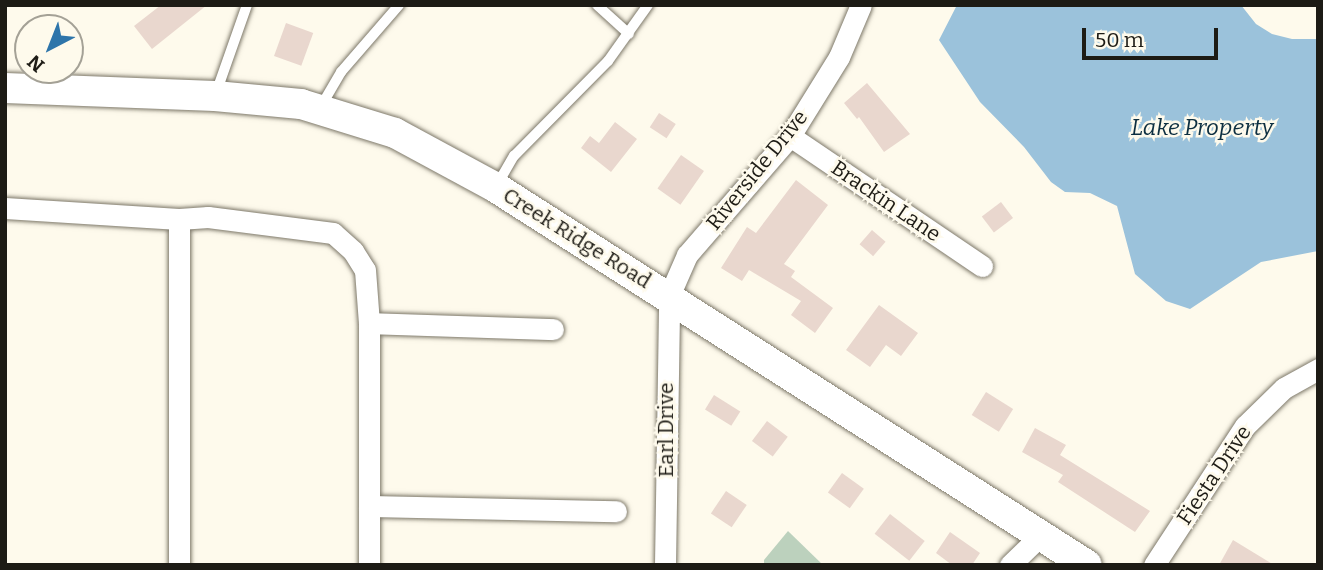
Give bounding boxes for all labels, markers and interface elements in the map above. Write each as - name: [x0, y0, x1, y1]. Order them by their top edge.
- north arrow: [14, 14, 84, 84]
- scale bar: [1085, 14, 1222, 58]
- text: 50 m: [1095, 27, 1144, 53]
- text: N: [23, 50, 49, 77]
- street label: Riverside Drive: [701, 105, 813, 235]
- water label: Lake Property: [1131, 113, 1273, 141]
- street label: Brackin Lane: [827, 155, 945, 247]
- street label: Creek Ridge Road: [498, 182, 656, 294]
- street label: Earl Drive: [653, 382, 679, 478]
- street label: Fiesta Drive: [1172, 421, 1256, 529]

